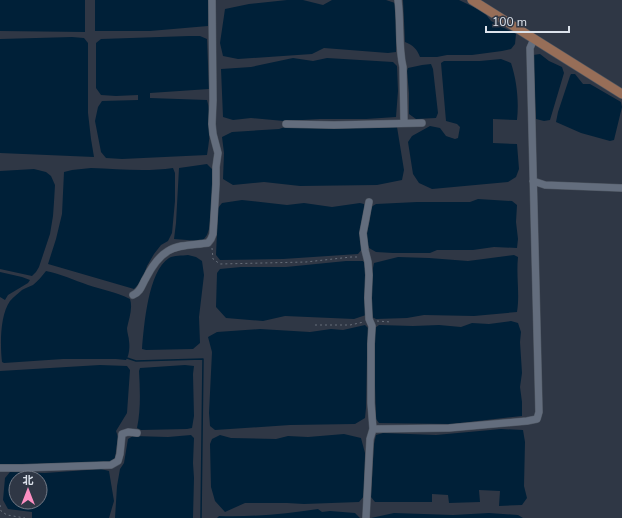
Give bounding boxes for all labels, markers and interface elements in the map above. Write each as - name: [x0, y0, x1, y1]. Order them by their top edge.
- scale bar: [486, 8, 569, 34]
- text: 100 m: [492, 14, 527, 30]
- north arrow: [8, 470, 48, 510]
- text: 北: [23, 473, 34, 488]

